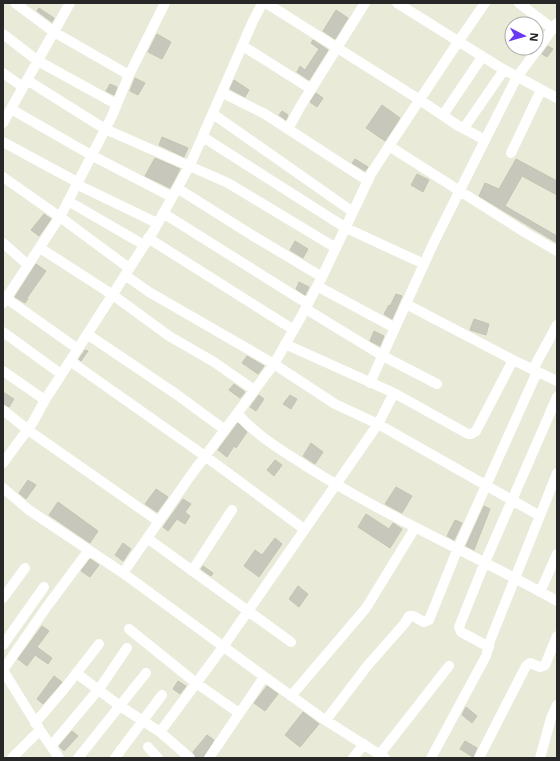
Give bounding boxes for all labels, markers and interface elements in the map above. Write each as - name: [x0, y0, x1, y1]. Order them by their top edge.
- north arrow: [504, 16, 544, 56]
- text: N: [527, 32, 542, 42]

